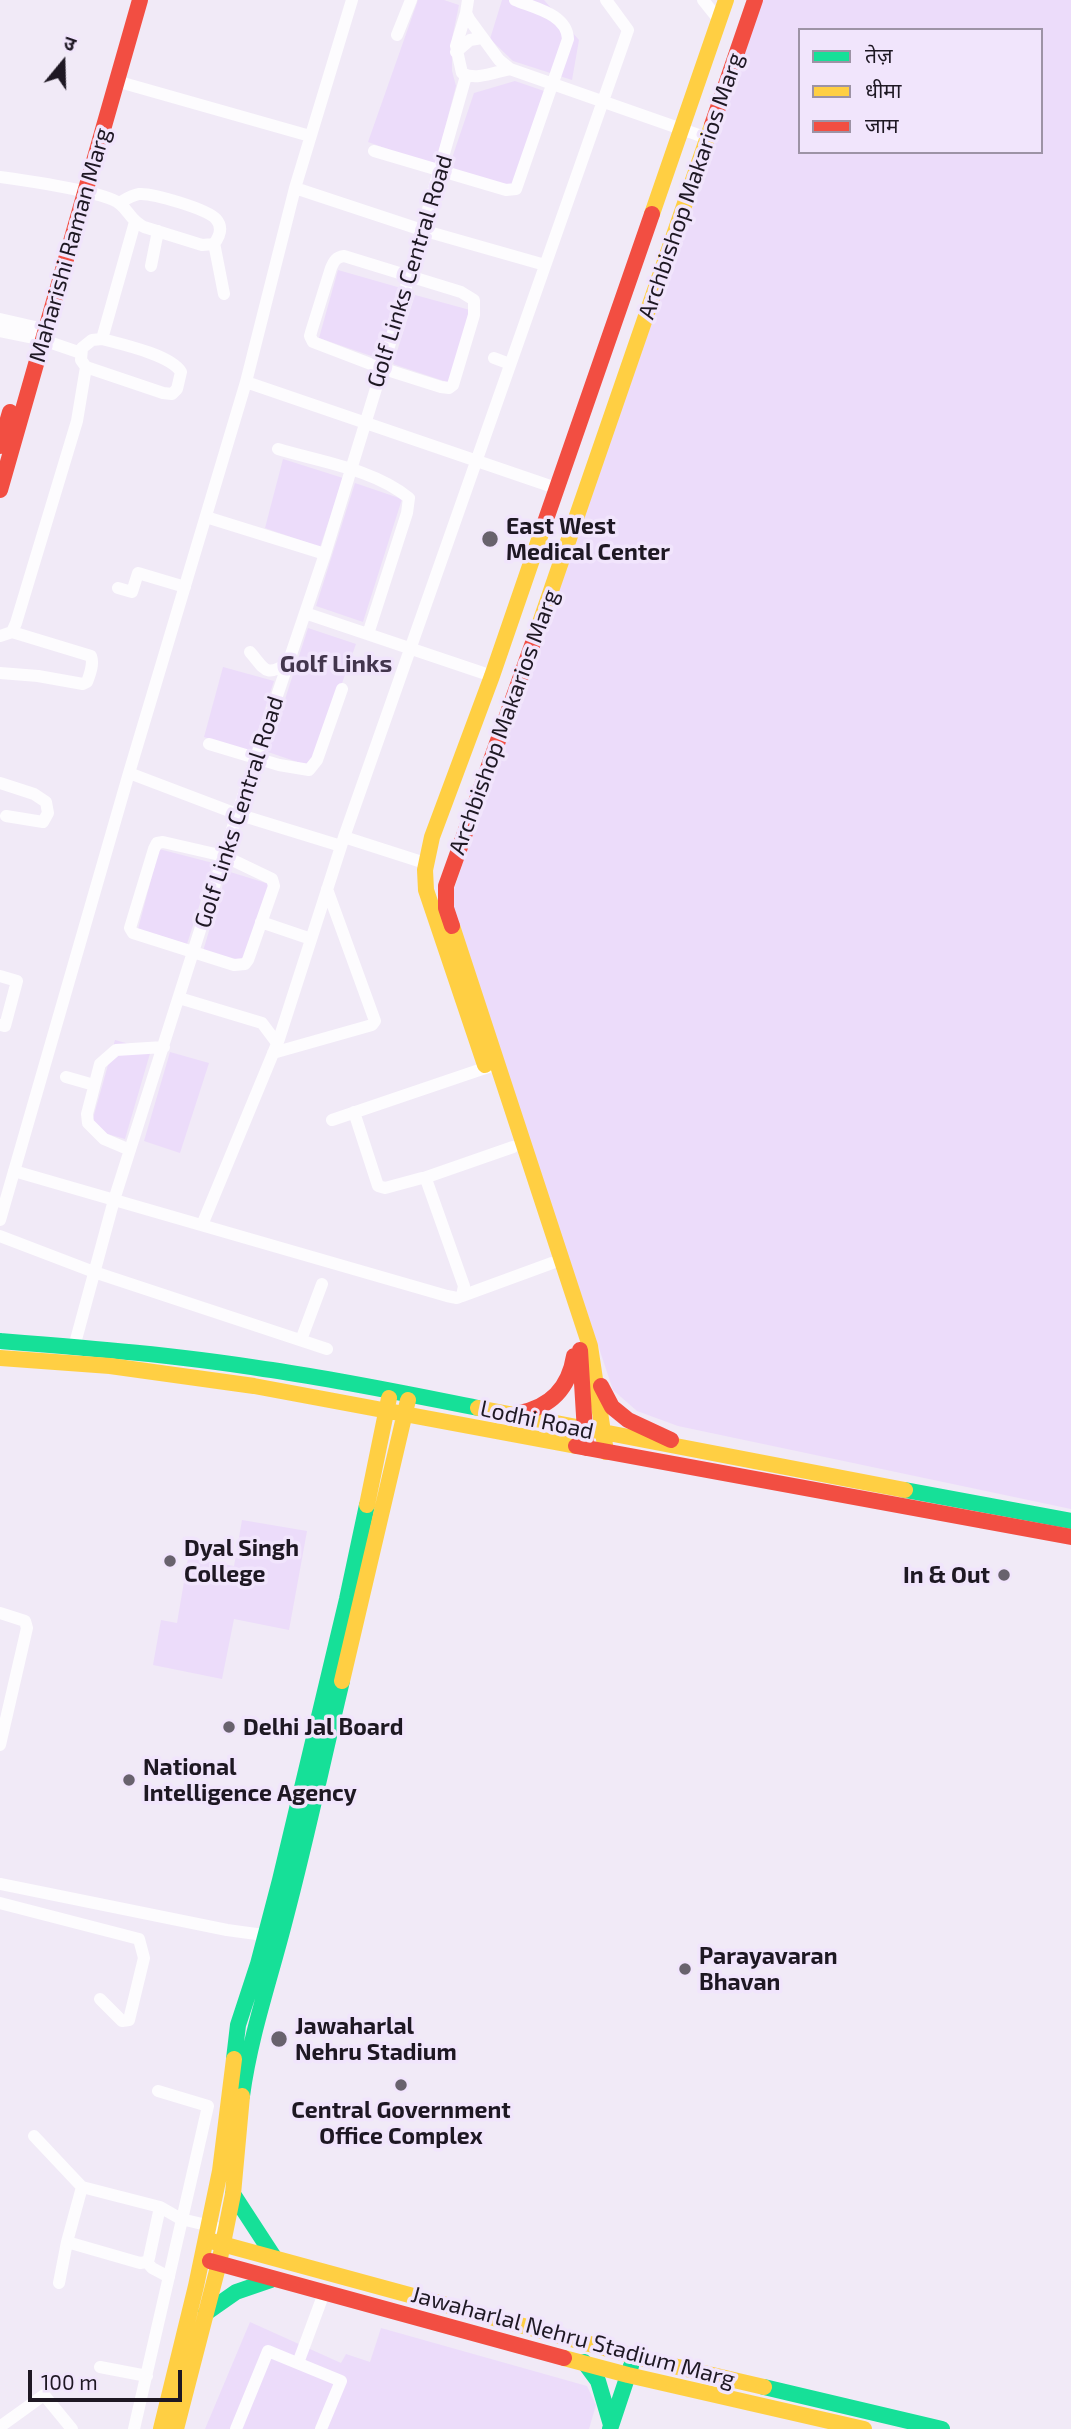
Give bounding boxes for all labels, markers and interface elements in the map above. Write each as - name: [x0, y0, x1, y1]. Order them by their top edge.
- north arrow: [28, 28, 98, 98]
- legend: [798, 28, 1043, 154]
- text: उ: [61, 30, 79, 55]
- text: तेज़: [865, 42, 893, 67]
- street label: Archbishop Makarios Marg: [632, 49, 750, 323]
- text: धीमा: [865, 77, 901, 102]
- text: जाम: [865, 112, 899, 137]
- street label: Maharishi Raman Marg: [23, 125, 117, 365]
- street label: Golf Links Central Road: [361, 151, 459, 391]
- place label: East West Medical Center: [506, 512, 670, 566]
- marker: East West Medical Center: [480, 529, 500, 549]
- street label: Archbishop Makarios Marg: [443, 586, 565, 858]
- district label: Golf Links: [280, 650, 392, 678]
- street label: Golf Links Central Road: [189, 693, 289, 931]
- street label: Lodhi Road: [478, 1395, 596, 1445]
- place label: Dyal Singh College: [184, 1534, 299, 1588]
- marker: Dyal Singh College: [162, 1553, 178, 1569]
- place label: In & Out: [903, 1561, 990, 1589]
- marker: In & Out: [996, 1567, 1012, 1583]
- place label: Delhi Jal Board: [243, 1713, 403, 1741]
- marker: Delhi Jal Board: [221, 1719, 237, 1735]
- place label: National Intelligence Agency: [143, 1753, 357, 1807]
- marker: National Intelligence Agency: [121, 1772, 137, 1788]
- place label: Parayavaran Bhavan: [699, 1942, 837, 1996]
- marker: Parayavaran Bhavan: [677, 1961, 693, 1977]
- place label: Jawaharlal Nehru Stadium: [295, 2012, 457, 2066]
- marker: Jawaharlal Nehru Stadium: [269, 2029, 289, 2049]
- marker: Central Government Office Complex: [393, 2077, 409, 2093]
- place label: Central Government Office Complex: [291, 2096, 511, 2150]
- street label: Jawaharlal Nehru Stadium Marg: [408, 2280, 738, 2394]
- scale bar: [32, 2356, 186, 2400]
- text: 100 m: [41, 2369, 98, 2394]

